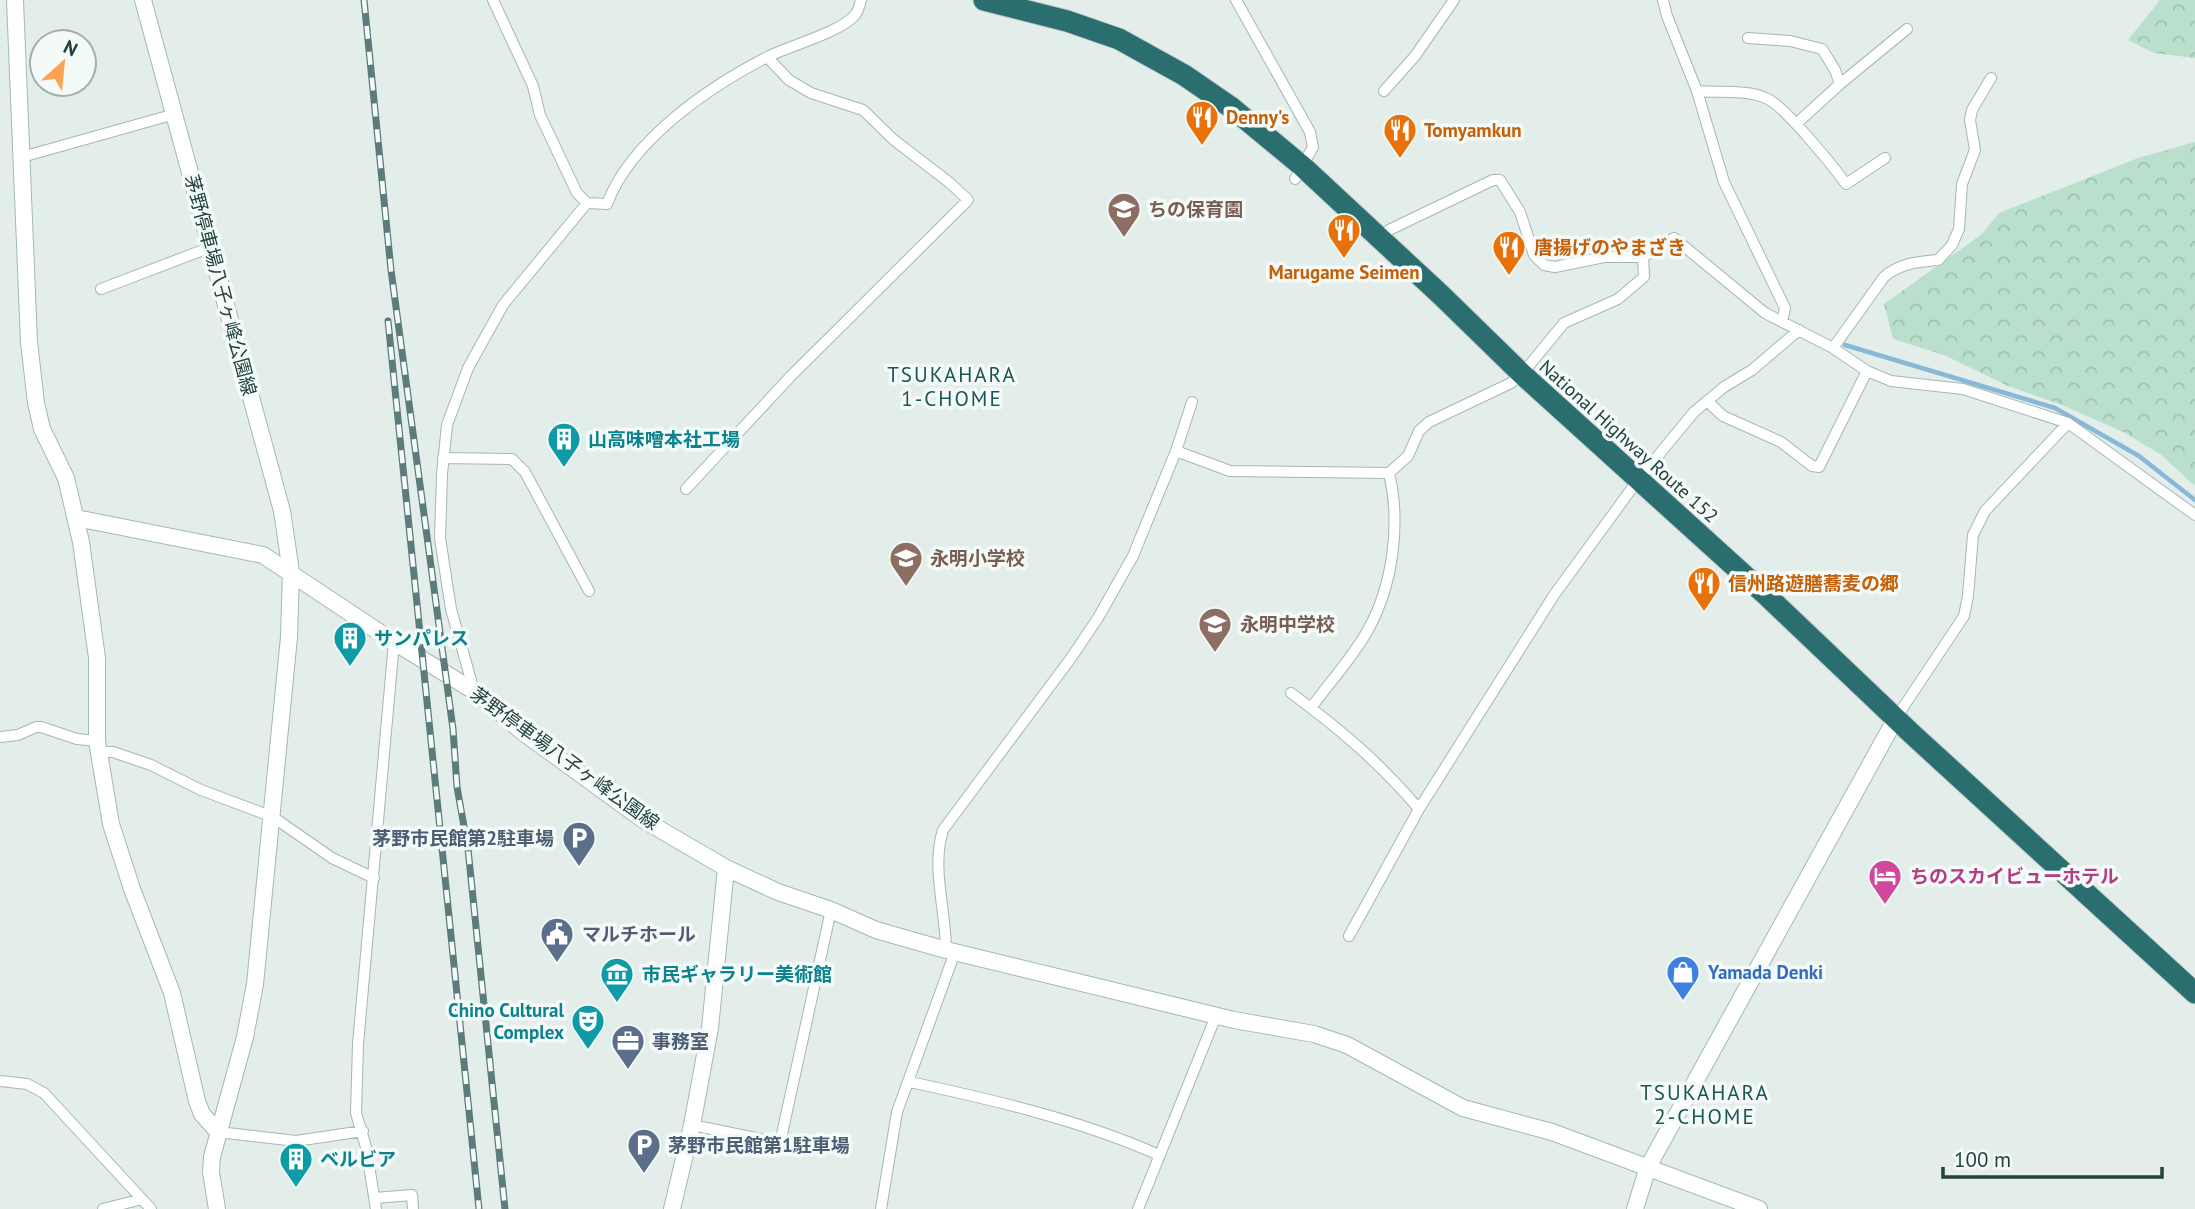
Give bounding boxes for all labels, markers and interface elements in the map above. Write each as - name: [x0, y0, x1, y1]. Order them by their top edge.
- north arrow: [28, 28, 98, 98]
- text: N: [60, 34, 82, 61]
- restaurant icon: Denny's: [1183, 98, 1221, 147]
- place label: Denny's: [1226, 105, 1289, 129]
- restaurant icon: Tomyamkun: [1381, 111, 1419, 160]
- place label: Tomyamkun: [1424, 118, 1522, 142]
- street label: 茅野停車場八子ヶ峰公園線: [180, 172, 262, 398]
- school or university icon: ちの保育園: [1105, 190, 1143, 239]
- place label: ちの保育園: [1148, 197, 1243, 221]
- restaurant icon: Marugame Seimen: [1325, 211, 1363, 260]
- restaurant icon: 唐揚げのやまざき: [1490, 228, 1528, 277]
- place label: 唐揚げのやまざき: [1534, 235, 1686, 259]
- place label: Marugame Seimen: [1268, 260, 1420, 284]
- street label: National Highway Route 152: [1535, 354, 1723, 528]
- district label: TSUKAHARA 1-CHOME: [887, 361, 1017, 412]
- building icon: 山高味噌本社工場: [545, 420, 583, 469]
- place label: 山高味噌本社工場: [588, 427, 740, 451]
- school or university icon: 永明小学校: [887, 539, 925, 588]
- place label: 永明小学校: [930, 546, 1025, 570]
- restaurant icon: 信州路遊膳蕎麦の郷: [1685, 564, 1723, 613]
- place label: 信州路遊膳蕎麦の郷: [1728, 571, 1899, 595]
- school or university icon: 永明中学校: [1196, 605, 1234, 654]
- place label: 永明中学校: [1240, 612, 1335, 636]
- building icon: サンパレス: [331, 619, 369, 668]
- place label: サンパレス: [374, 626, 469, 650]
- street label: 茅野停車場八子ヶ峰公園線: [466, 681, 664, 835]
- parking icon: 茅野市民館第2駐車場: [560, 819, 598, 868]
- place label: 茅野市民館第2駐車場: [372, 826, 554, 850]
- hotel icon: ちのスカイビューホテル: [1866, 857, 1904, 906]
- place label: ちのスカイビューホテル: [1910, 864, 2119, 888]
- public building icon: マルチホール: [538, 915, 576, 964]
- place label: マルチホール: [582, 922, 696, 946]
- shop icon: Yamada Denki: [1664, 953, 1702, 1002]
- museum icon: 市民ギャラリー美術館: [598, 955, 636, 1004]
- place label: Yamada Denki: [1707, 960, 1823, 984]
- place label: 市民ギャラリー美術館: [642, 962, 832, 986]
- place label: Chino Cultural Complex: [448, 998, 564, 1044]
- theatre icon: Chino Cultural Complex: [569, 1002, 607, 1051]
- office icon: 事務室: [609, 1022, 647, 1071]
- place label: 事務室: [652, 1029, 709, 1053]
- district label: TSUKAHARA 2-CHOME: [1640, 1079, 1770, 1130]
- parking icon: 茅野市民館第1駐車場: [625, 1126, 663, 1175]
- place label: 茅野市民館第1駐車場: [668, 1133, 850, 1157]
- scale bar: [1943, 1136, 2162, 1180]
- building icon: ベルビア: [277, 1140, 315, 1189]
- text: 100 m: [1954, 1146, 2011, 1173]
- place label: ベルビア: [320, 1147, 396, 1171]

